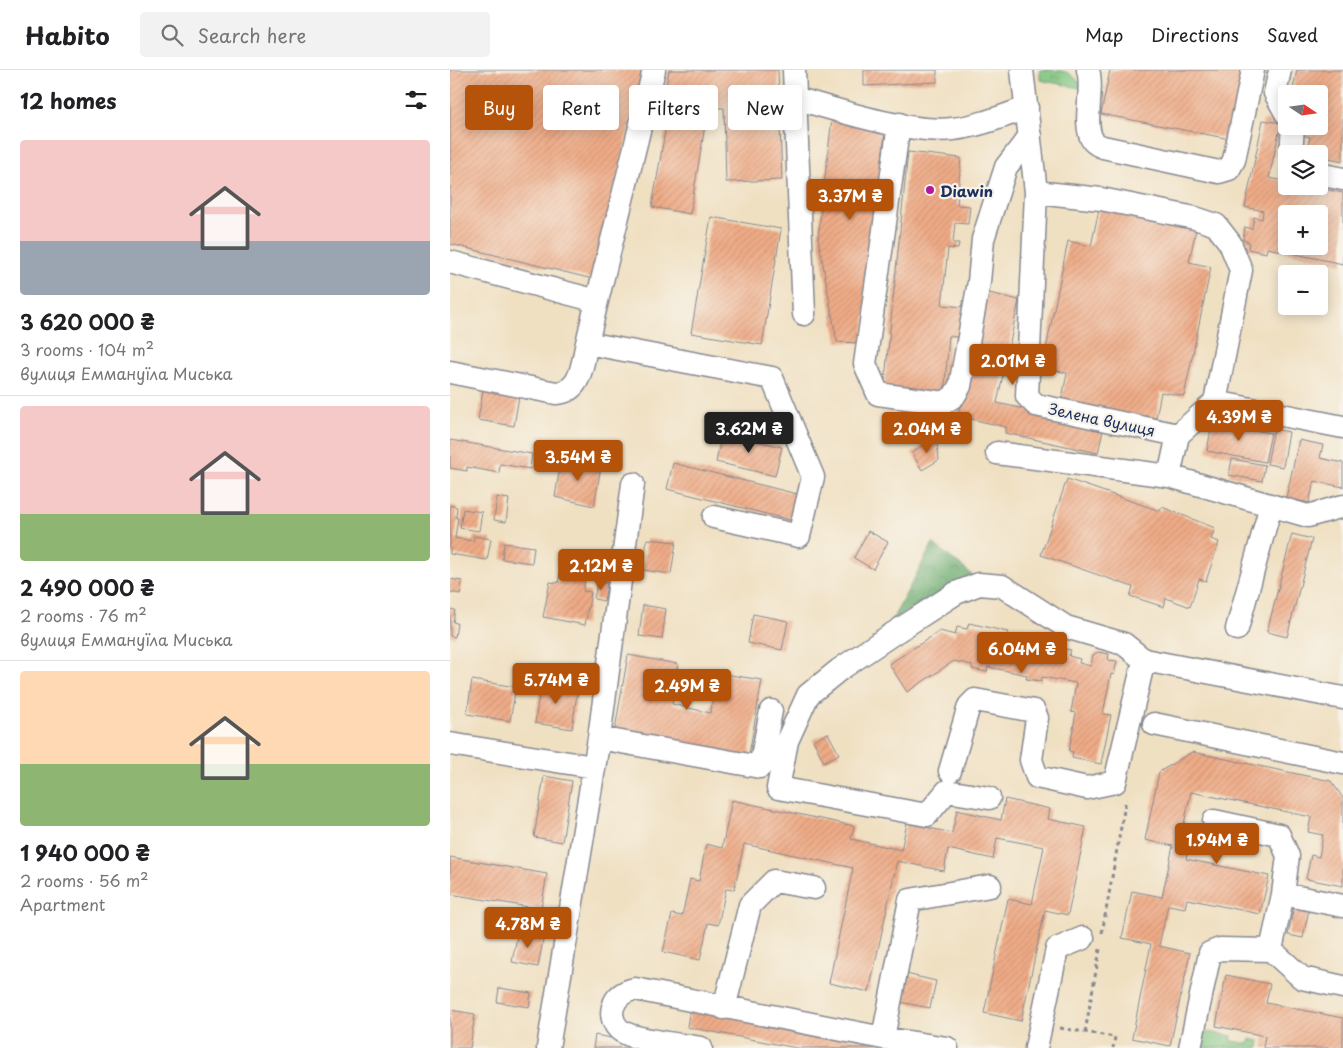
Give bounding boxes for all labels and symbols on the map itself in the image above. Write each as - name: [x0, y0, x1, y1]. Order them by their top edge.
- north arrow: [1278, 85, 1328, 135]
- pin: 3.37M ₴: [804, 178, 896, 221]
- place label: Diawin: [940, 179, 993, 202]
- marker: Diawin: [924, 184, 936, 196]
- pin: 2.01M ₴: [967, 344, 1059, 386]
- street label: Зелена вулиця: [1047, 396, 1157, 442]
- pin: 4.39M ₴: [1193, 400, 1285, 442]
- pin: 3.62M ₴: [703, 412, 795, 454]
- pin: 2.04M ₴: [881, 412, 973, 454]
- pin: 3.54M ₴: [532, 440, 624, 482]
- pin: 2.12M ₴: [555, 548, 647, 591]
- pin: 6.04M ₴: [976, 632, 1068, 674]
- pin: 5.74M ₴: [510, 662, 602, 705]
- pin: 2.49M ₴: [641, 668, 733, 711]
- pin: 1.94M ₴: [1171, 822, 1263, 865]
- pin: 4.78M ₴: [482, 906, 574, 949]

